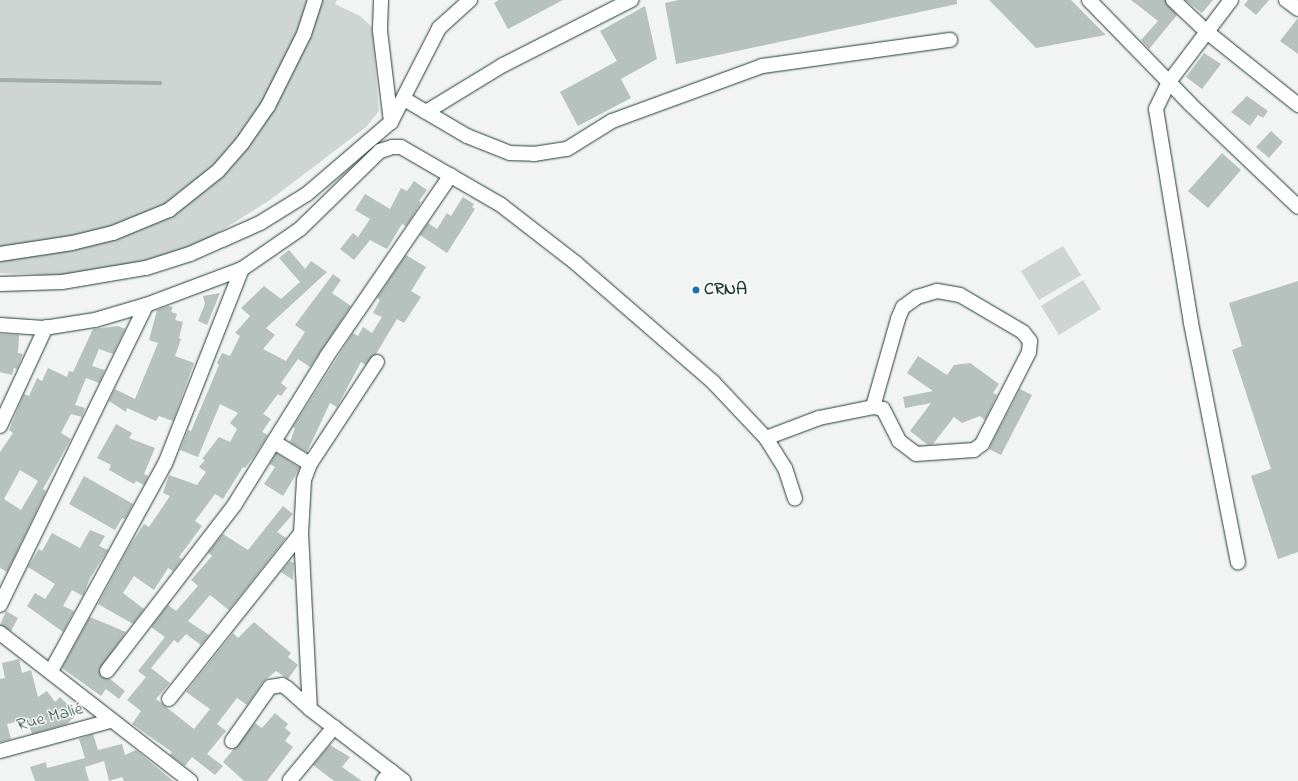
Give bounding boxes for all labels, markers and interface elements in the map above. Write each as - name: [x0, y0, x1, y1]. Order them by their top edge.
- place label: CRNA: [704, 279, 747, 301]
- marker: CRNA: [691, 285, 701, 295]
- street label: Rue Malié: [14, 699, 86, 737]

